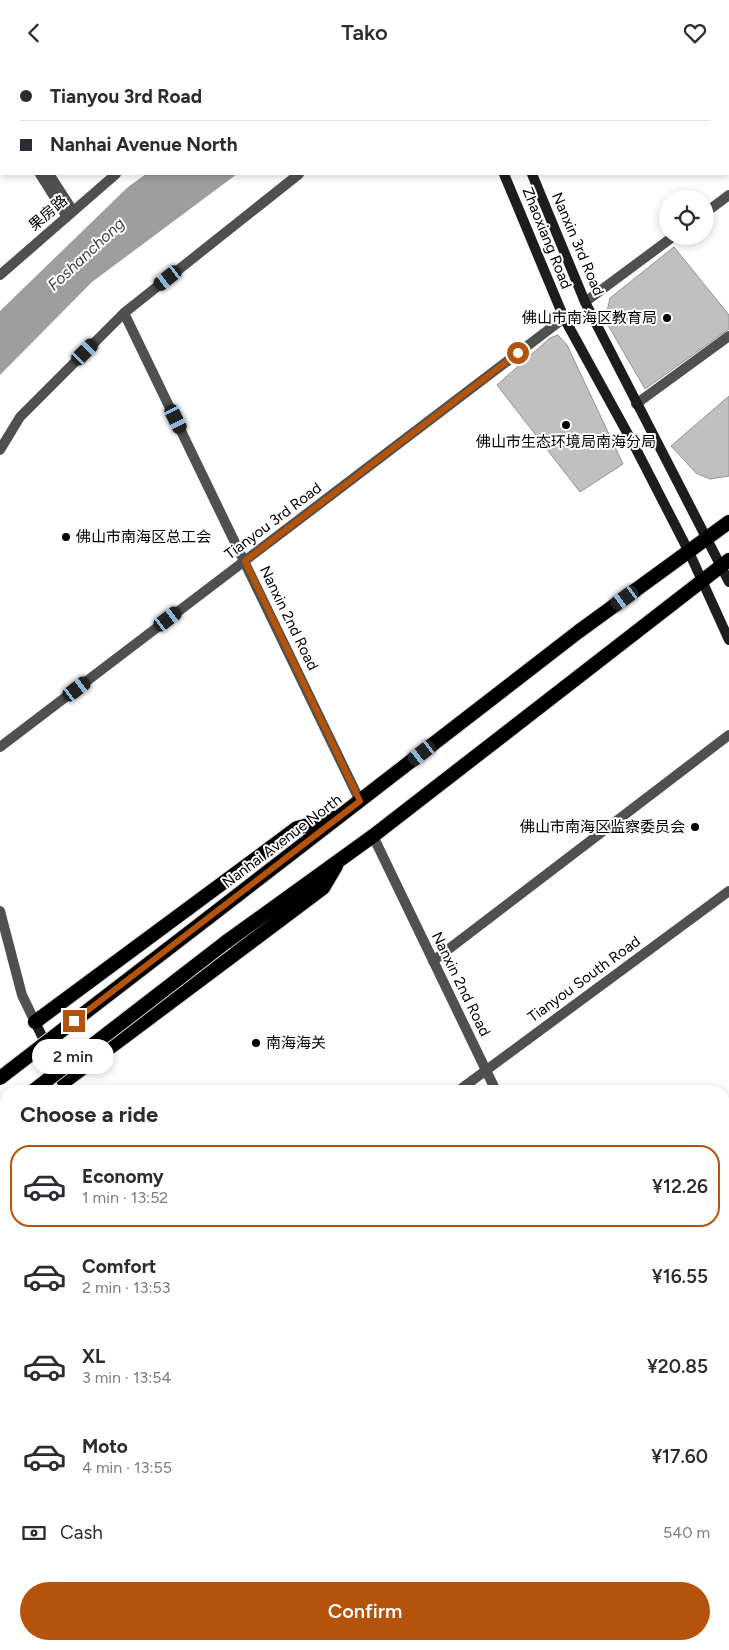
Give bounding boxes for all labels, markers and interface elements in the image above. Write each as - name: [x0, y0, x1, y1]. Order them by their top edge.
- icon: back: [20, 19, 48, 47]
- text: Tako: [341, 19, 388, 46]
- icon: heart: [681, 19, 709, 47]
- text: Tianyou 3rd Road: [50, 85, 202, 108]
- text: Nanhai Avenue North: [50, 133, 238, 156]
- street label: Zhaoxiang Road: [518, 185, 576, 291]
- street label: Nanxin 3rd Road: [548, 190, 608, 298]
- map controls: [659, 190, 714, 245]
- button: locate: [659, 190, 714, 245]
- street label: 果房路: [25, 191, 71, 235]
- water label: Foshanchong: [44, 214, 128, 294]
- car: [151, 263, 184, 293]
- place label: 佛山市南海区教育局: [522, 309, 657, 327]
- marker: 佛山市南海区教育局: [661, 312, 673, 324]
- car: [69, 336, 100, 368]
- route start: [507, 342, 529, 364]
- car: [162, 402, 189, 436]
- marker: 佛山市生态环境局南海分局: [560, 419, 572, 431]
- place label: 佛山市生态环境局南海分局: [476, 433, 656, 451]
- street label: Tianyou 3rd Road: [221, 479, 325, 563]
- place label: 佛山市南海区总工会: [76, 528, 211, 546]
- marker: 佛山市南海区总工会: [60, 531, 72, 543]
- street label: Nanxin 2nd Road: [256, 563, 322, 673]
- car: [608, 583, 641, 613]
- car: [151, 604, 184, 634]
- car: [60, 674, 93, 704]
- car: [405, 738, 438, 768]
- street label: Nanhai Avenue North: [219, 790, 345, 892]
- place label: 佛山市南海区监察委员会: [520, 818, 685, 836]
- marker: 佛山市南海区监察委员会: [689, 821, 701, 833]
- street label: Nanxin 2nd Road: [428, 929, 494, 1039]
- street label: Tianyou South Road: [524, 932, 644, 1026]
- route end: [63, 1010, 85, 1032]
- place label: 南海海关: [266, 1034, 326, 1052]
- marker: 南海海关: [250, 1037, 262, 1049]
- callout: 2 min: [33, 1039, 115, 1073]
- text: 2 min: [53, 1047, 93, 1066]
- text: Choose a ride: [20, 1101, 158, 1128]
- icon: car: [22, 1164, 67, 1209]
- text: Economy: [82, 1165, 164, 1188]
- text: ¥12.26: [652, 1175, 708, 1198]
- text: 1 min · 13:52: [82, 1188, 168, 1207]
- icon: car: [22, 1254, 67, 1299]
- text: Comfort: [82, 1255, 157, 1278]
- text: ¥16.55: [652, 1265, 708, 1288]
- text: 2 min · 13:53: [82, 1278, 170, 1297]
- icon: car: [22, 1344, 67, 1389]
- text: XL: [82, 1345, 105, 1368]
- text: ¥20.85: [647, 1355, 708, 1378]
- text: 3 min · 13:54: [82, 1368, 171, 1387]
- icon: car: [22, 1434, 67, 1479]
- text: Moto: [82, 1435, 128, 1458]
- text: ¥17.60: [651, 1445, 708, 1468]
- text: 4 min · 13:55: [82, 1458, 172, 1477]
- icon: cash: [20, 1519, 48, 1547]
- text: Cash: [60, 1521, 103, 1544]
- text: 540 m: [663, 1523, 710, 1542]
- button: Confirm: [20, 1582, 710, 1640]

